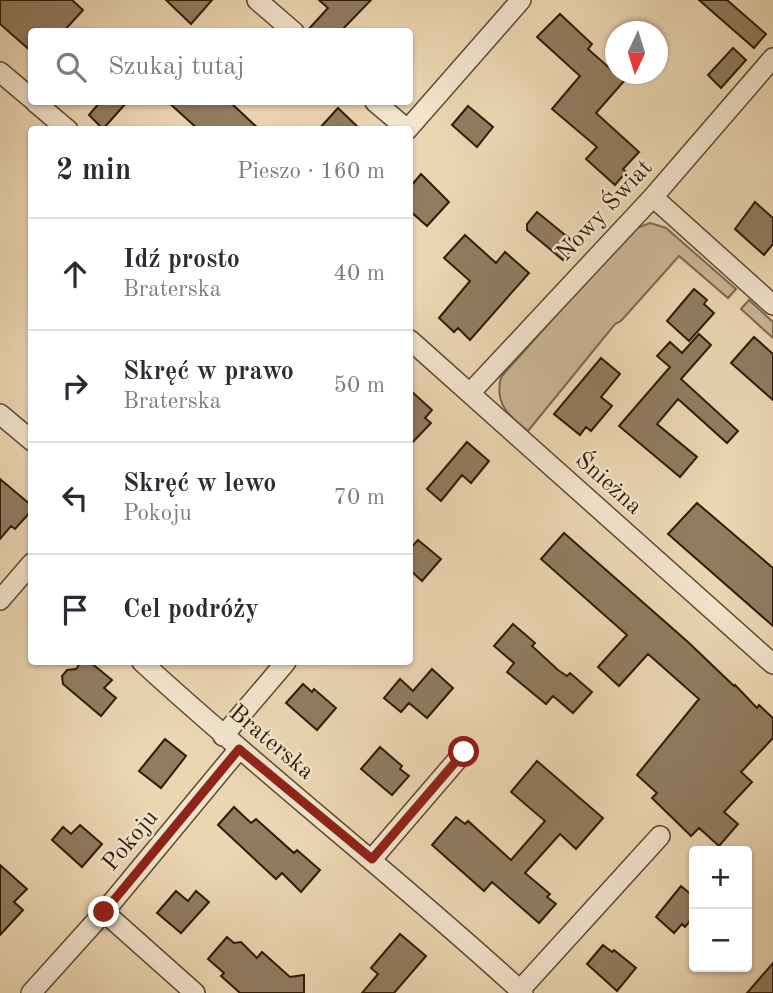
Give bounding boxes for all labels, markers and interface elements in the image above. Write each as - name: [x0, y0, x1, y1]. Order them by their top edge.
- north arrow: [605, 21, 668, 84]
- search box: [28, 28, 413, 105]
- icon: search: [52, 48, 90, 86]
- text: Szukaj tutaj: [108, 54, 245, 80]
- street label: Nowy Świat: [549, 152, 658, 266]
- text: 2 min: [56, 156, 131, 186]
- text: Pieszo · 160 m: [237, 160, 385, 183]
- text: Idź prosto: [123, 247, 240, 273]
- icon: ahead: [56, 255, 94, 293]
- text: 40 m: [334, 262, 385, 285]
- text: Braterska: [123, 278, 221, 301]
- text: Skręć w prawo: [123, 359, 294, 385]
- icon: right: [56, 367, 94, 405]
- text: 50 m: [334, 374, 385, 397]
- text: Braterska: [123, 390, 221, 413]
- street label: Śnieżna: [570, 444, 649, 520]
- text: Skręć w lewo: [123, 471, 276, 497]
- icon: left: [56, 479, 94, 517]
- text: 70 m: [334, 486, 385, 509]
- text: Pokoju: [123, 502, 192, 525]
- icon: arrive: [56, 591, 94, 629]
- text: Cel podróży: [123, 597, 259, 623]
- street label: Braterska: [224, 701, 318, 785]
- route start: [448, 736, 479, 767]
- street label: Pokoju: [99, 806, 163, 876]
- map controls: [689, 846, 752, 972]
- button: +: [689, 846, 752, 909]
- route end: [88, 896, 119, 927]
- button: −: [689, 909, 752, 972]

